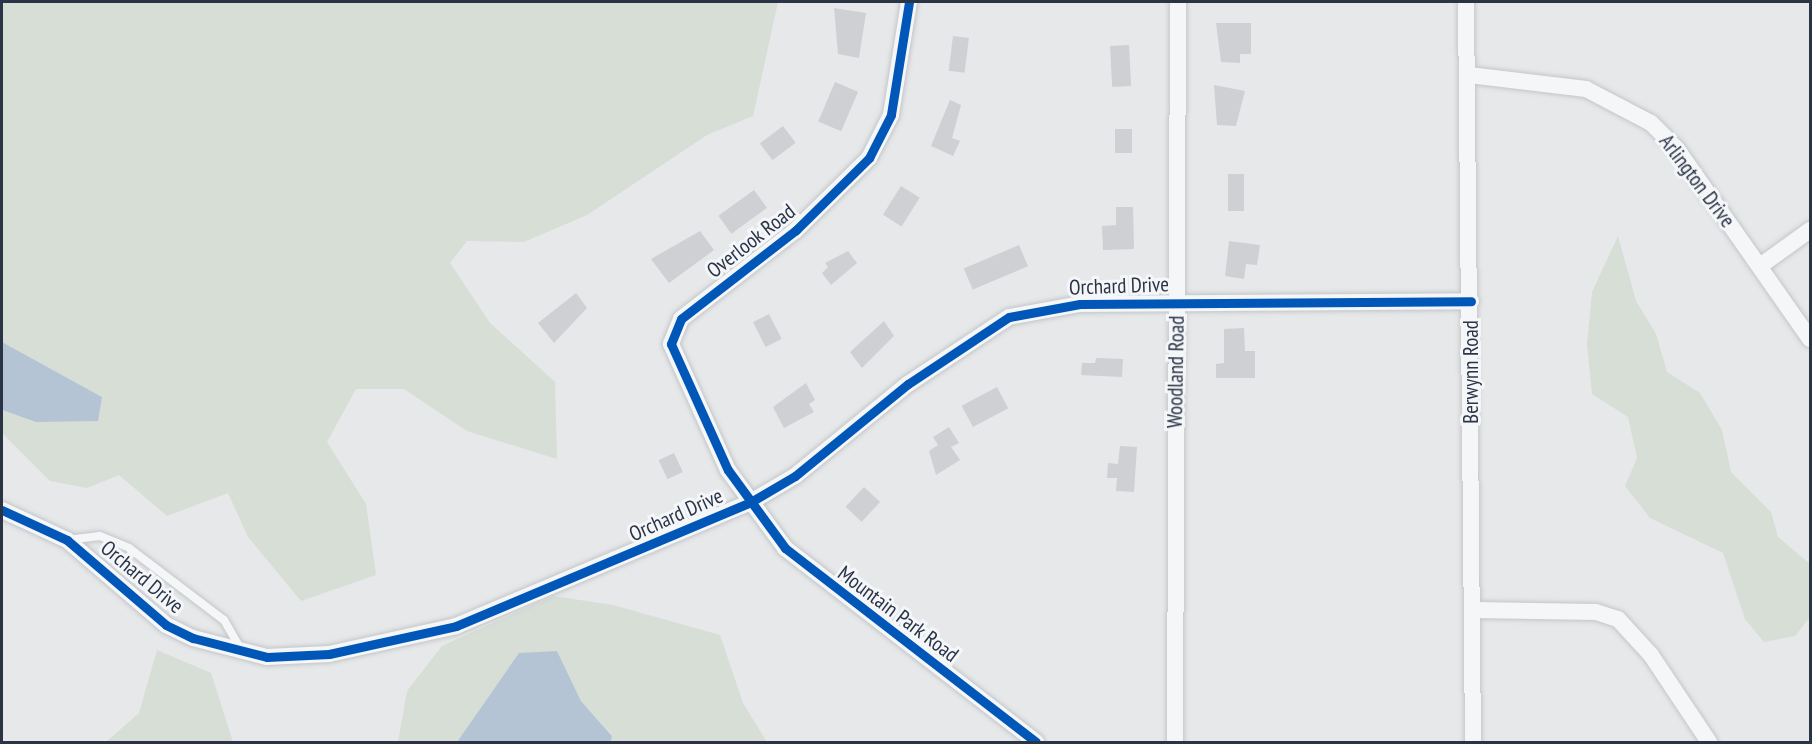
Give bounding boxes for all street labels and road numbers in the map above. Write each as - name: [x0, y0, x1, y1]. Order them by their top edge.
- street label: Arlington Drive: [1654, 130, 1740, 232]
- street label: Overlook Road: [702, 199, 800, 283]
- street label: Orchard Drive: [1069, 272, 1169, 300]
- street label: Woodland Road: [1162, 316, 1190, 428]
- street label: Berwynn Road: [1458, 320, 1484, 424]
- street label: Orchard Drive: [625, 483, 727, 547]
- street label: Orchard Drive: [96, 535, 188, 619]
- street label: Mountain Park Road: [833, 560, 963, 668]

